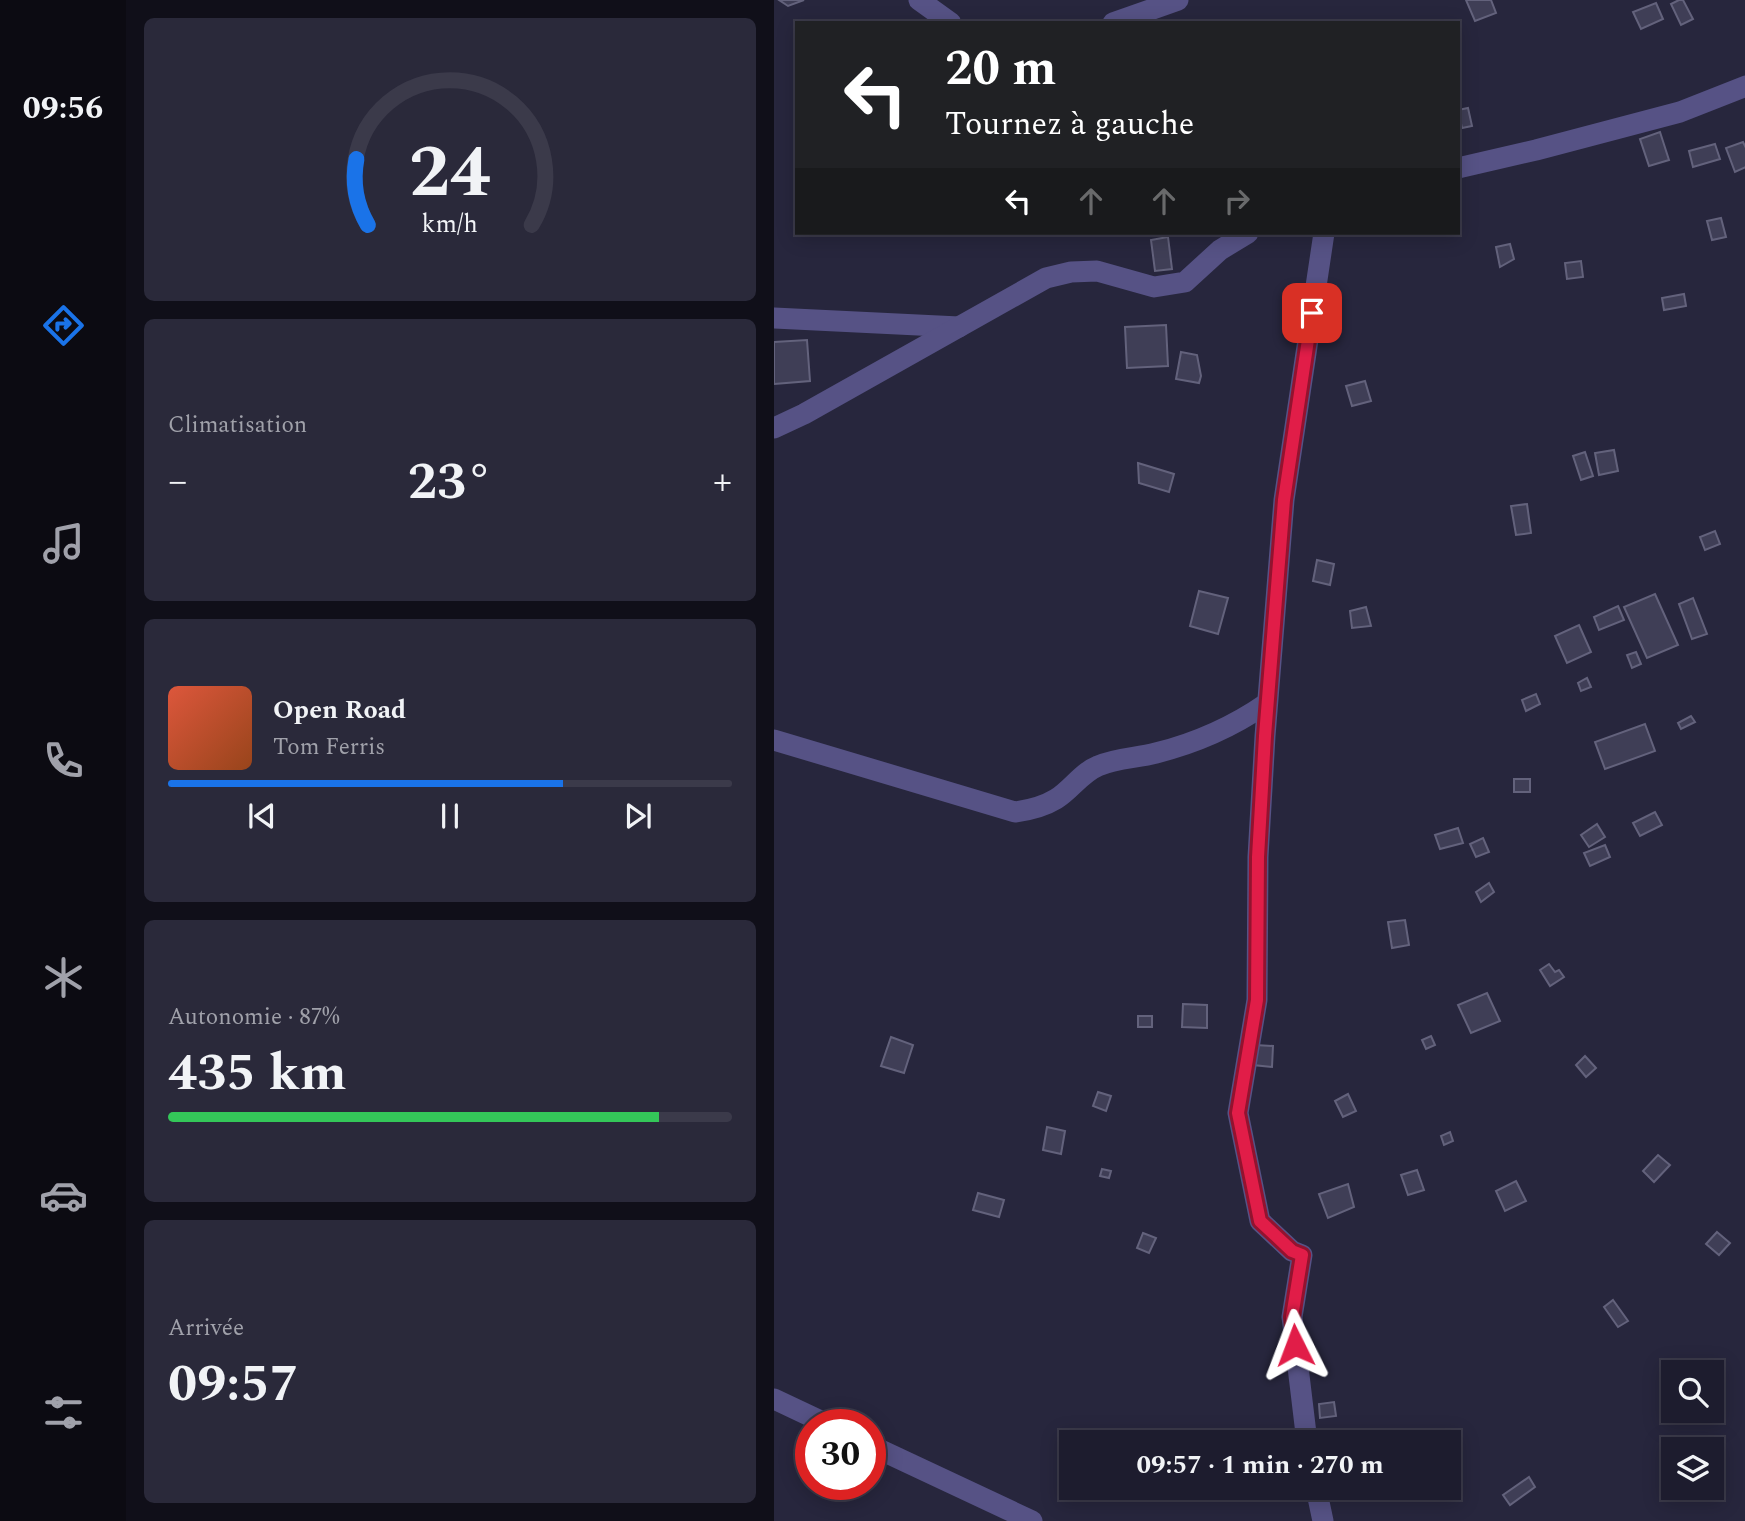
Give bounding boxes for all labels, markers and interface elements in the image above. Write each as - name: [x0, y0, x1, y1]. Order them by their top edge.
- text: 20 m: [945, 32, 1056, 107]
- icon: left: [830, 49, 921, 140]
- text: 09:56: [23, 84, 103, 133]
- text: Tournez à gauche: [945, 100, 1194, 149]
- text: 24: [409, 119, 491, 230]
- icon: left: [999, 182, 1037, 220]
- icon: ahead: [1072, 182, 1110, 220]
- icon: ahead: [1145, 182, 1183, 220]
- icon: right: [1218, 182, 1256, 220]
- text: km/h: [422, 206, 478, 244]
- pin: [1282, 283, 1342, 343]
- icon: arrive: [1293, 294, 1331, 332]
- icon: directions: [39, 301, 88, 350]
- text: Climatisation: [168, 408, 307, 443]
- text: 23°: [408, 443, 492, 522]
- text: −: [168, 453, 187, 511]
- text: +: [713, 453, 732, 511]
- icon: music: [39, 519, 88, 568]
- text: Open Road: [273, 690, 406, 730]
- text: Tom Ferris: [273, 730, 385, 765]
- icon: phone: [39, 736, 88, 785]
- icon: previous: [243, 797, 281, 835]
- icon: pause: [431, 797, 469, 835]
- icon: next: [619, 797, 657, 835]
- icon: climate: [39, 953, 88, 1002]
- text: Autonomie · 87%: [168, 1000, 340, 1035]
- text: 435 km: [168, 1034, 347, 1113]
- icon: car: [39, 1171, 88, 1220]
- position arrow: [1258, 1308, 1332, 1382]
- text: Arrivée: [168, 1311, 244, 1346]
- text: 09:57: [168, 1345, 299, 1424]
- map controls: [1661, 1360, 1724, 1500]
- button: search: [1661, 1360, 1724, 1423]
- icon: filters: [39, 1388, 88, 1437]
- speed limit sign: 30: [795, 1409, 886, 1500]
- button: layers: [1661, 1437, 1724, 1500]
- text: 09:57 · 1 min · 270 m: [1136, 1445, 1384, 1485]

